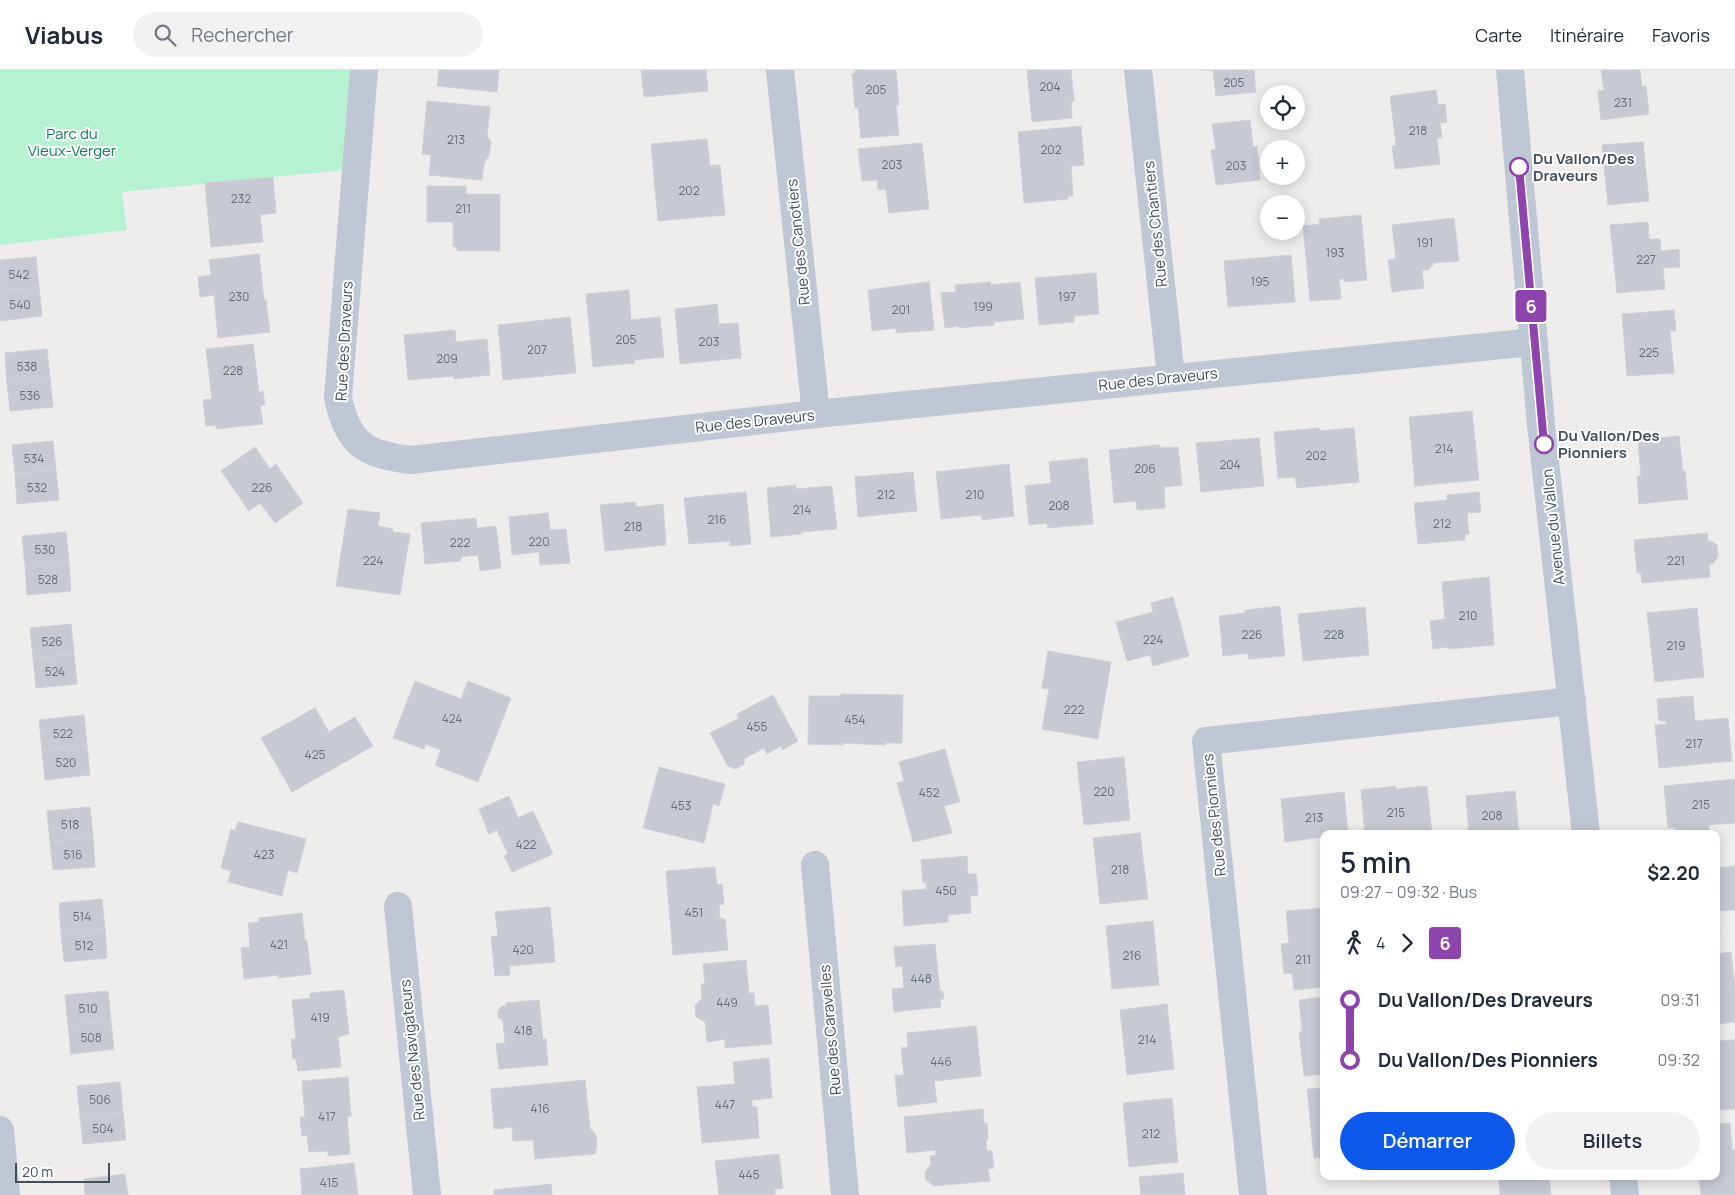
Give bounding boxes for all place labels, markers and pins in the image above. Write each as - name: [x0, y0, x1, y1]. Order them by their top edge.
- place label: Du Vallon/Des Draveurs: [1533, 148, 1635, 186]
- marker: Du Vallon/Des Draveurs: [1509, 157, 1529, 177]
- place label: Du Vallon/Des Pionniers: [1558, 425, 1660, 463]
- marker: Du Vallon/Des Pionniers: [1534, 434, 1554, 454]

